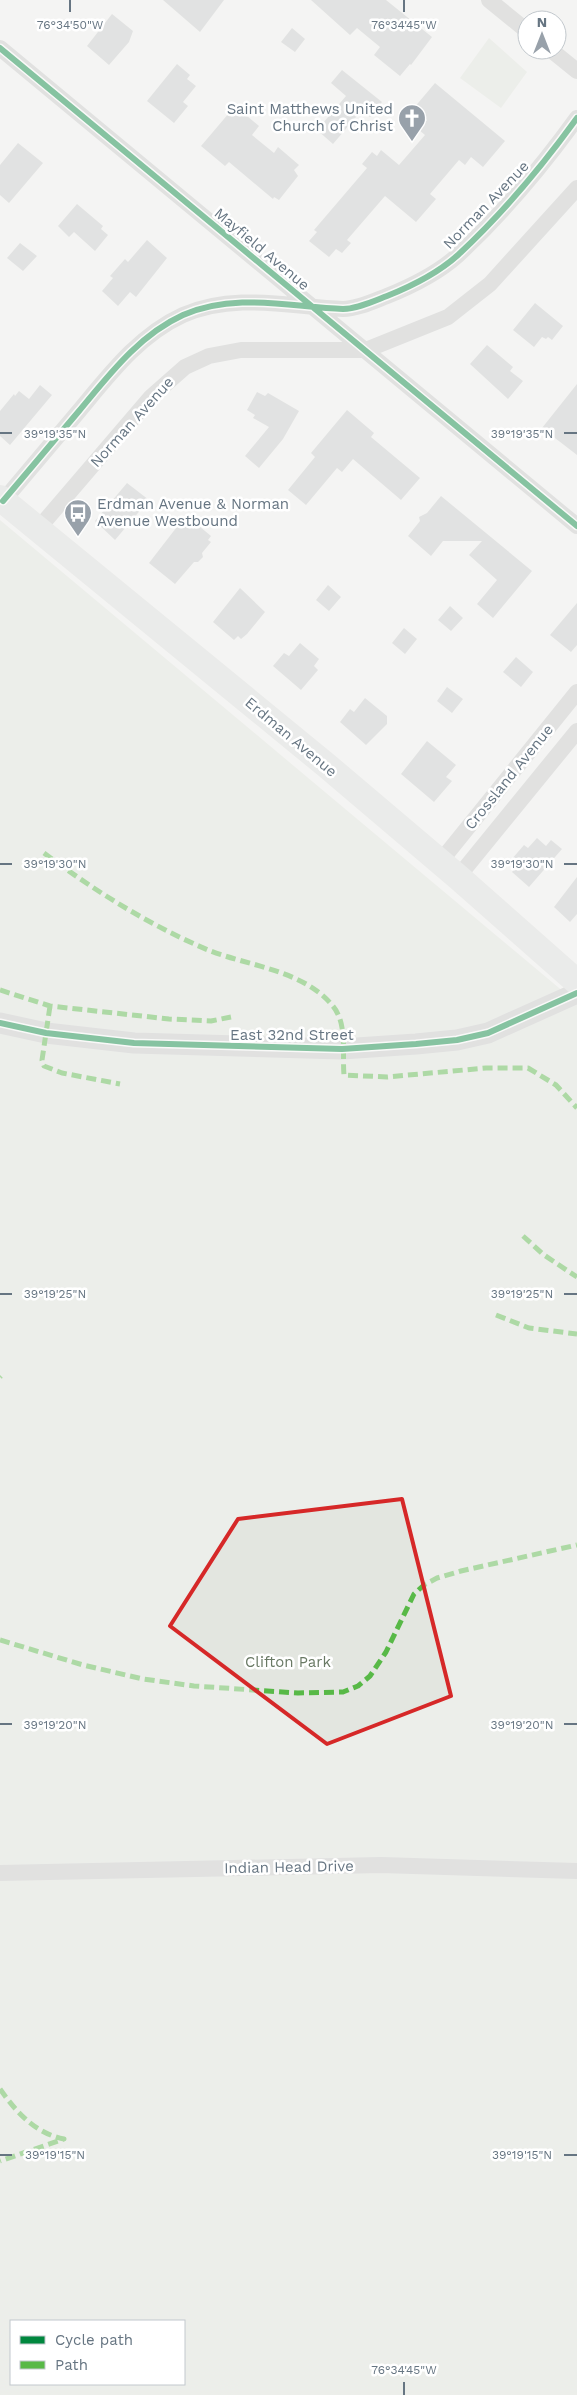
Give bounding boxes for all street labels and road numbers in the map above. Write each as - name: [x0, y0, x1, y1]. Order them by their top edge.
- street label: Norman Avenue: [439, 157, 533, 253]
- street label: Mayfield Avenue: [211, 204, 313, 294]
- street label: Norman Avenue: [87, 373, 177, 471]
- street label: Erdman Avenue: [241, 693, 341, 781]
- street label: Crossland Avenue: [461, 721, 557, 833]
- street label: East 32nd Street: [230, 1026, 355, 1044]
- street label: Indian Head Drive: [224, 1857, 354, 1877]

